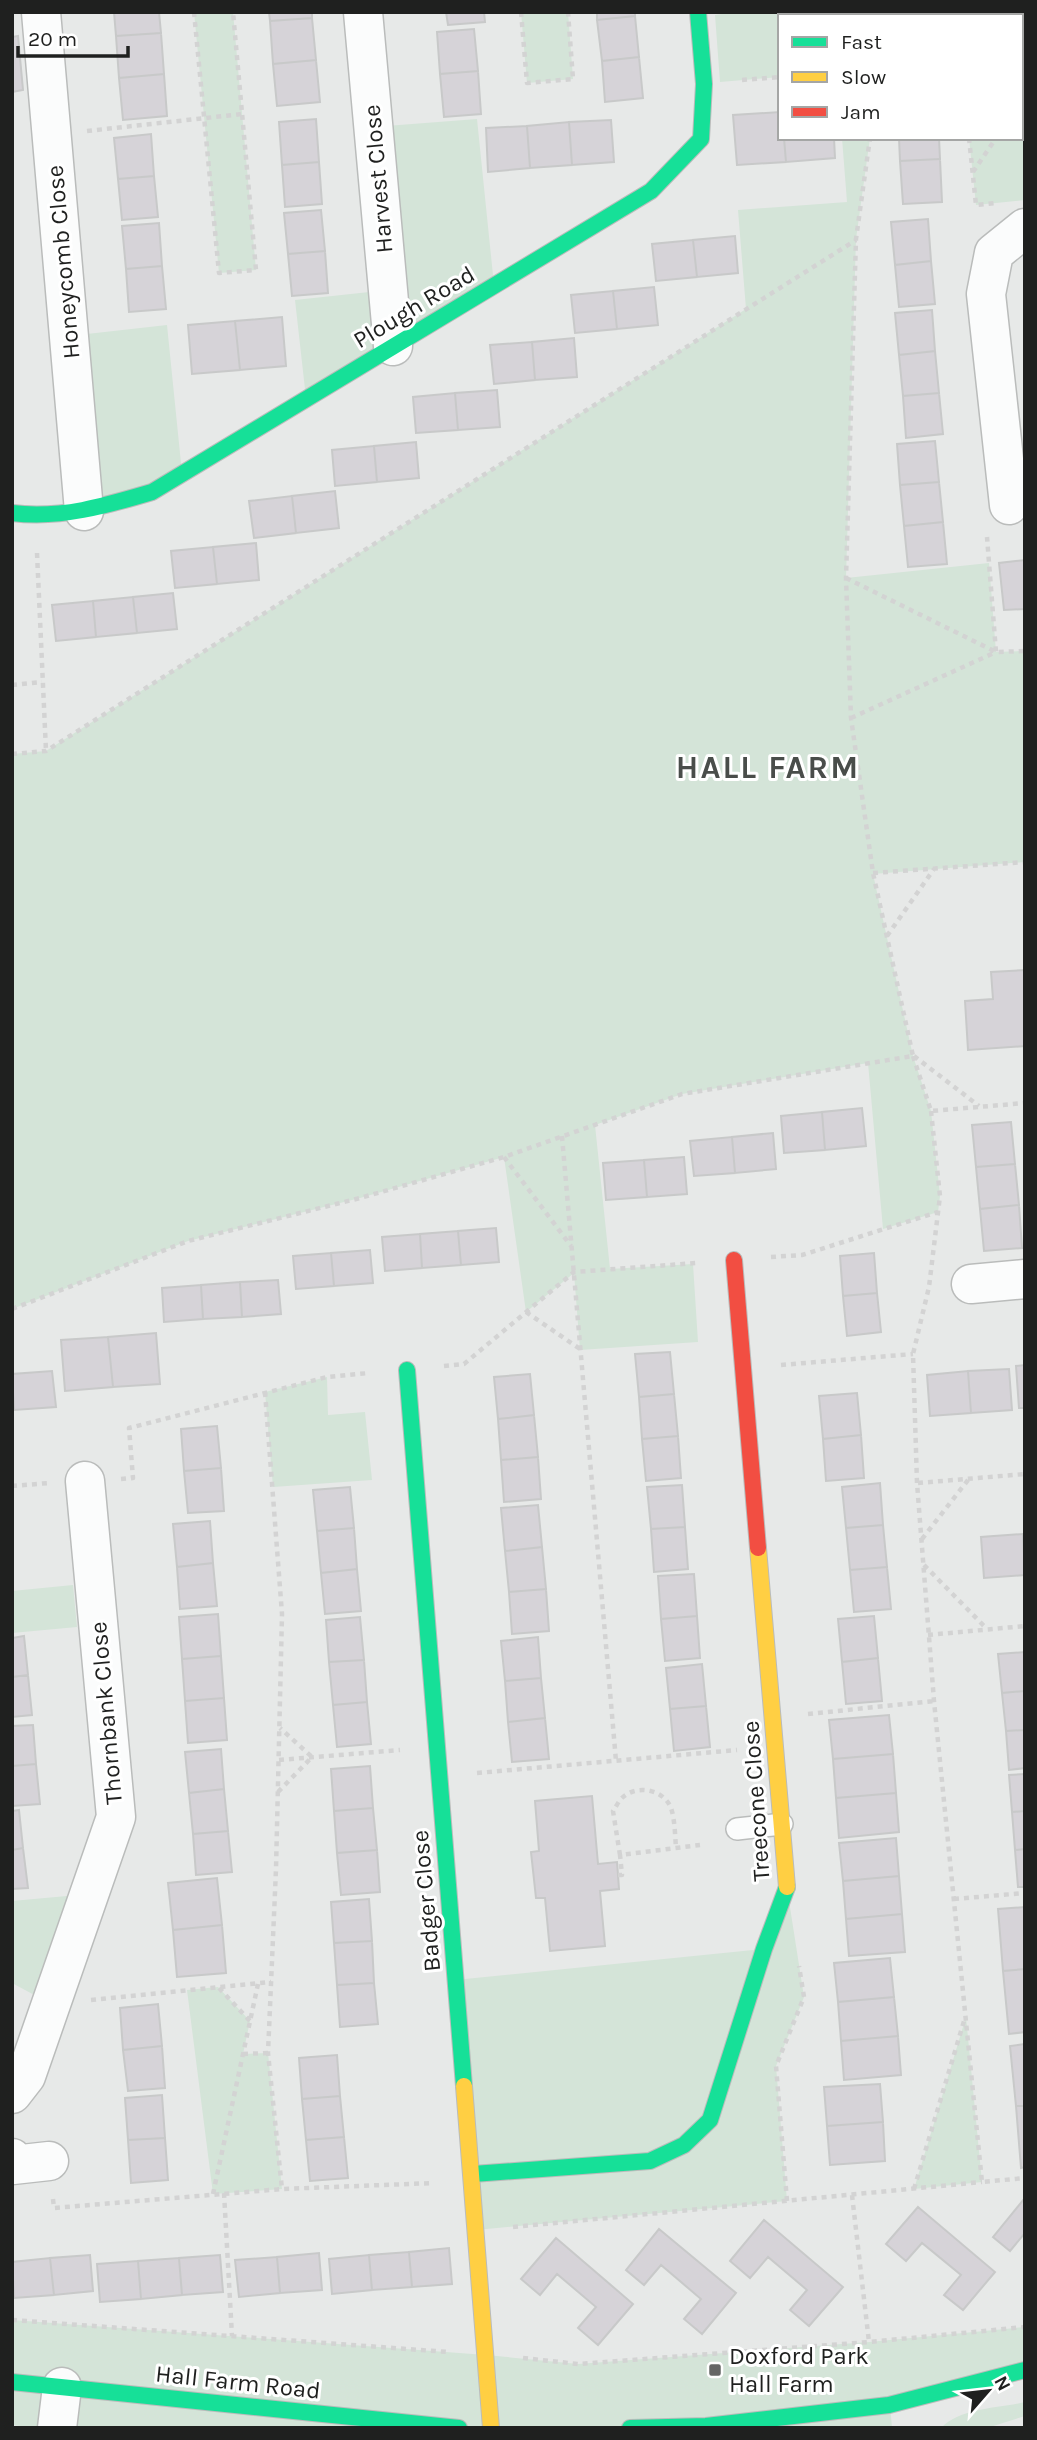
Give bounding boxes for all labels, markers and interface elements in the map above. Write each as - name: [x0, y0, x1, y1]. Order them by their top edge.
- scale bar: [18, 14, 128, 58]
- legend: [778, 14, 1023, 140]
- text: 20 m: [28, 27, 77, 51]
- text: Fast: [841, 30, 882, 54]
- text: Slow: [841, 65, 886, 89]
- text: Jam: [841, 100, 881, 124]
- street label: Harvest Close: [358, 103, 398, 255]
- street label: Honeycomb Close: [41, 164, 85, 360]
- street label: Plough Road: [348, 260, 480, 354]
- district label: HALL FARM: [676, 749, 860, 786]
- street label: Thornbank Close: [84, 1620, 128, 1806]
- street label: Treecone Close: [736, 1720, 776, 1882]
- street label: Badger Close: [406, 1829, 446, 1973]
- place label: Doxford Park Hall Farm: [729, 2342, 869, 2398]
- north arrow: [953, 2356, 1023, 2426]
- street label: Hall Farm Road: [154, 2359, 322, 2405]
- marker: Doxford Park Hall Farm: [707, 2362, 723, 2378]
- text: N: [989, 2372, 1015, 2395]

